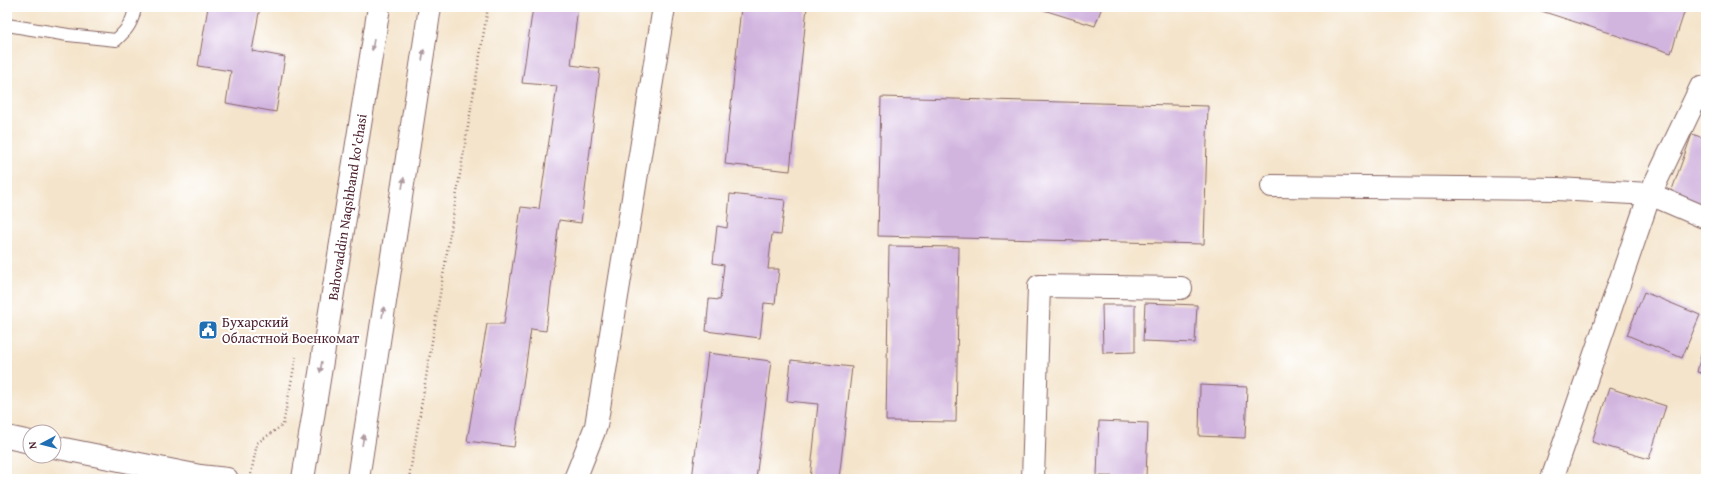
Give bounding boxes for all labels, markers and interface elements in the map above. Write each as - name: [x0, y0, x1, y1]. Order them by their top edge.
- one-way arrow: [370, 39, 376, 52]
- one-way arrow: [420, 49, 426, 61]
- street label: Bahovaddin Naqshband ko'chasi: [322, 112, 372, 302]
- one-way arrow: [400, 177, 406, 190]
- one-way arrow: [380, 306, 386, 318]
- place label: Бухарский Областной Военкомат: [222, 312, 360, 348]
- public building icon: Бухарский Областной Военкомат: [197, 319, 219, 341]
- one-way arrow: [318, 361, 324, 373]
- north arrow: [22, 424, 62, 464]
- one-way arrow: [361, 434, 367, 447]
- text: N: [24, 440, 40, 450]

